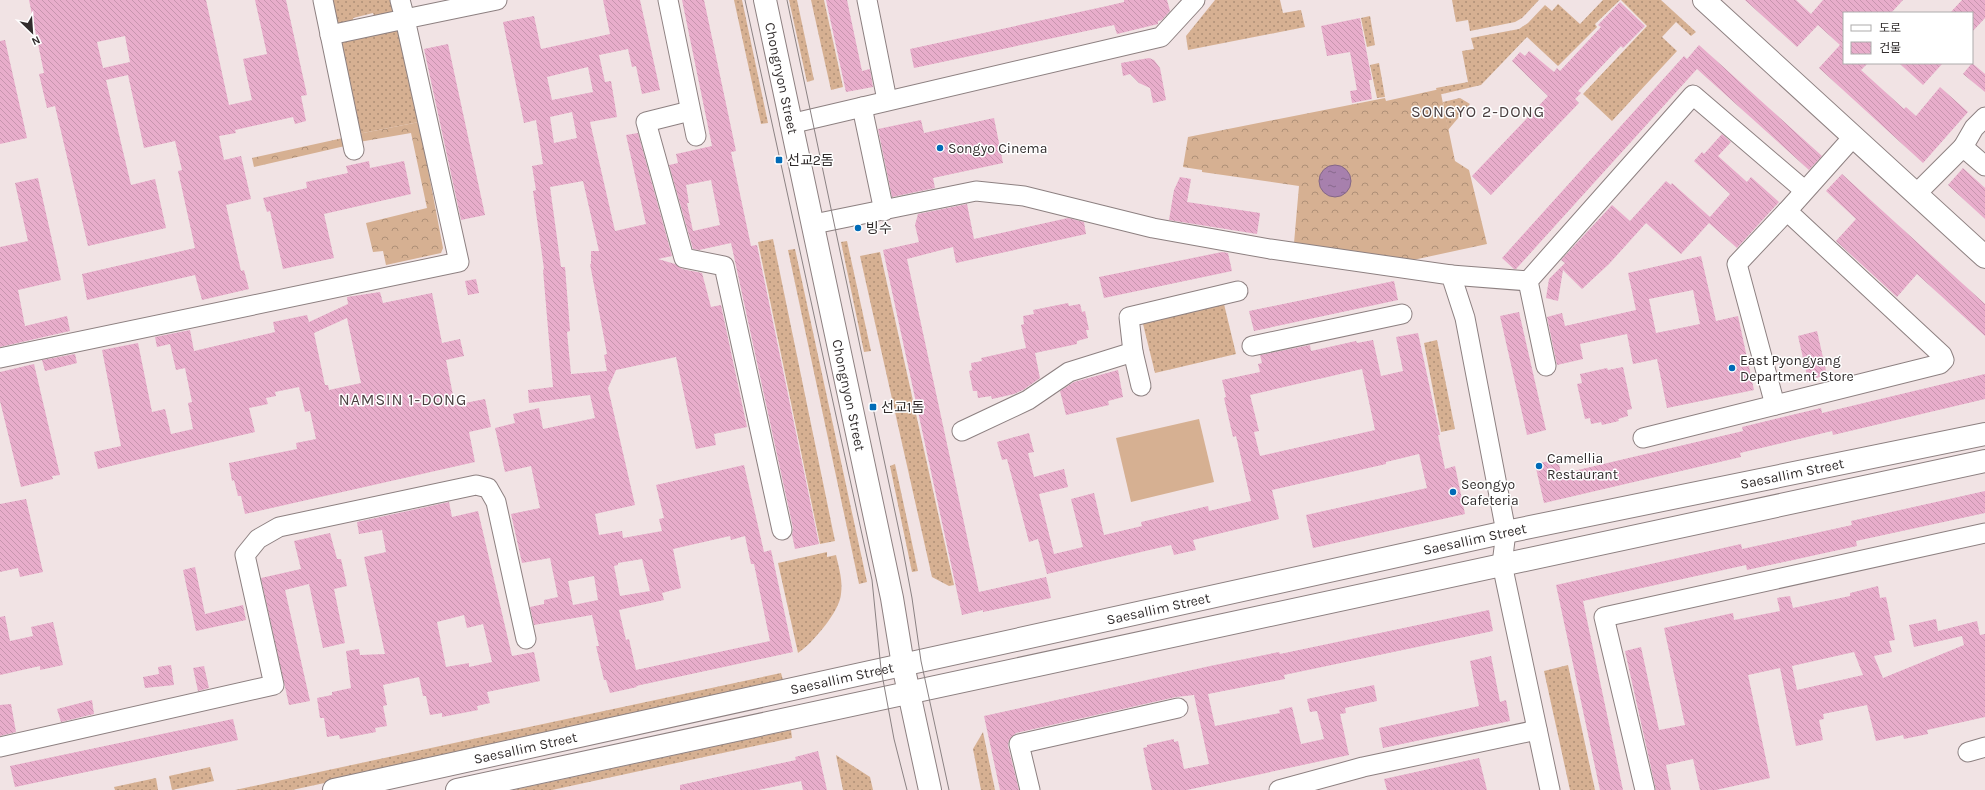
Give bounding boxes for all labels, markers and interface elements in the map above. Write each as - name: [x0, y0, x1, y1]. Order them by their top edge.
- north arrow: [12, 12, 52, 52]
- legend: [1843, 12, 1973, 64]
- street label: Chongnyon Street: [761, 21, 801, 136]
- text: 도로: [1879, 21, 1901, 35]
- text: N: [30, 33, 42, 48]
- text: 건물: [1879, 41, 1901, 55]
- district label: SONGYO 2-DONG: [1411, 102, 1545, 121]
- place label: Songyo Cinema: [948, 140, 1047, 157]
- marker: Songyo Cinema: [935, 143, 945, 153]
- place label: 선교2돔: [787, 152, 834, 169]
- marker: 선교2돔: [774, 155, 784, 165]
- place label: 빙수: [866, 220, 892, 237]
- marker: 빙수: [853, 223, 863, 233]
- street label: Chongnyon Street: [828, 338, 869, 453]
- place label: East Pyongyang Department Store: [1740, 352, 1854, 385]
- marker: East Pyongyang Department Store: [1727, 363, 1737, 373]
- district label: NAMSIN 1-DONG: [339, 390, 467, 409]
- place label: 선교1돔: [881, 399, 924, 416]
- marker: 선교1돔: [868, 402, 878, 412]
- place label: Camellia Restaurant: [1547, 450, 1618, 483]
- street label: Saesallim Street: [1739, 455, 1845, 493]
- marker: Camellia Restaurant: [1534, 461, 1544, 471]
- place label: Seongyo Cafeteria: [1461, 476, 1519, 509]
- marker: Seongyo Cafeteria: [1448, 487, 1458, 497]
- street label: Saesallim Street: [1421, 520, 1528, 559]
- street label: Saesallim Street: [1105, 589, 1212, 629]
- street label: Saesallim Street: [789, 659, 895, 698]
- street label: Saesallim Street: [472, 729, 579, 768]

